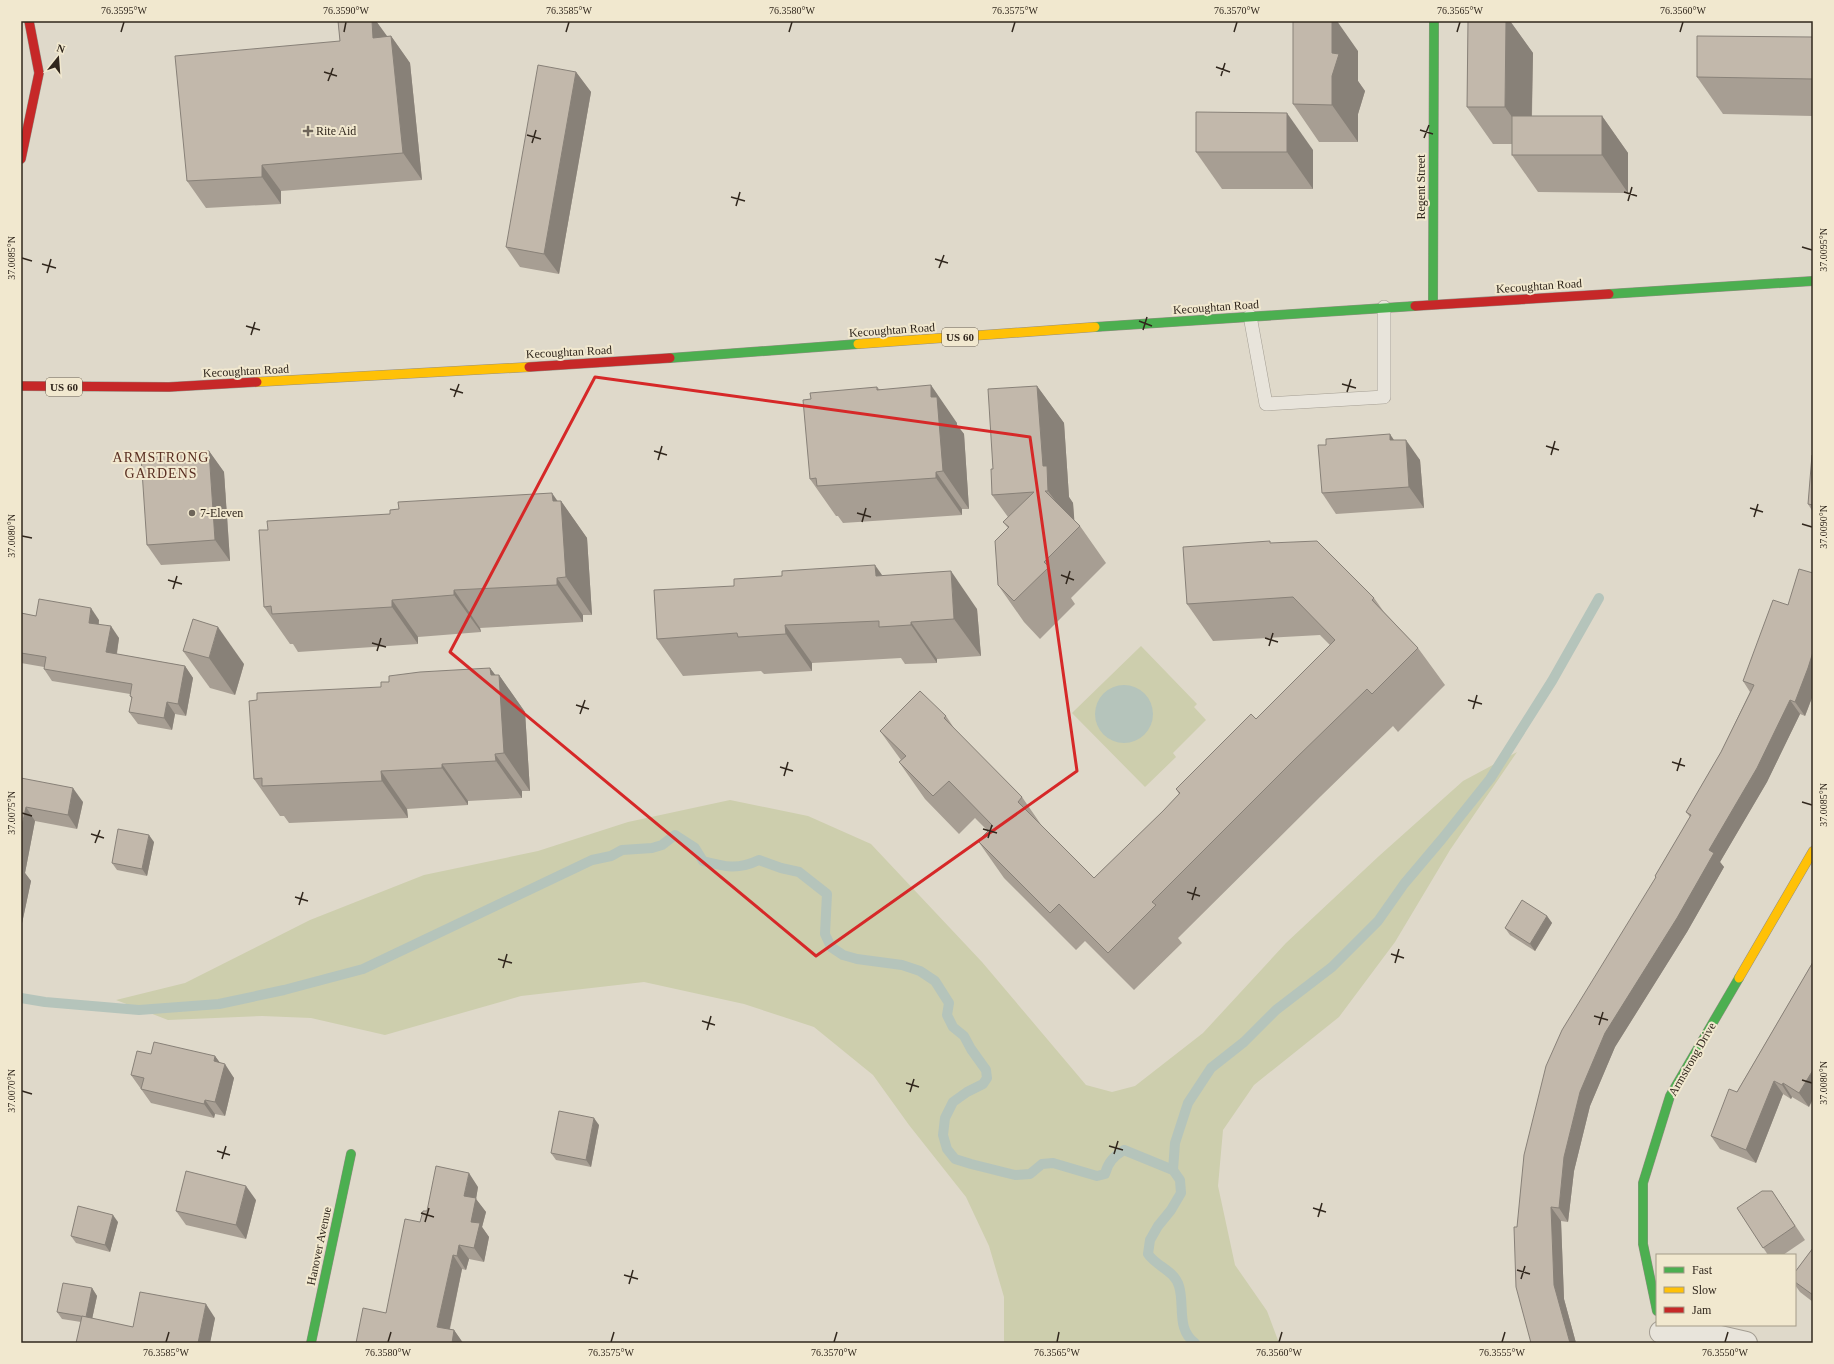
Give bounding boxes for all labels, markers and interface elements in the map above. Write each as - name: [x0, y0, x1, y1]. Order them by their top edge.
- text: 76.3595°W: [101, 5, 148, 16]
- text: 76.3590°W: [323, 5, 370, 16]
- text: 76.3585°W: [546, 5, 593, 16]
- text: 76.3580°W: [769, 5, 816, 16]
- text: 76.3575°W: [992, 5, 1039, 16]
- text: 76.3570°W: [1214, 5, 1261, 16]
- text: 76.3565°W: [1437, 5, 1484, 16]
- text: 76.3560°W: [1660, 5, 1707, 16]
- north arrow: [38, 38, 78, 78]
- text: N: [55, 42, 67, 55]
- place label: Rite Aid: [316, 124, 356, 138]
- marker: Rite Aid: [303, 126, 313, 136]
- street label: Regent Street: [1414, 154, 1428, 219]
- text: 37.0095°N: [1818, 228, 1829, 272]
- text: 37.0085°N: [6, 236, 17, 280]
- street label: Kecoughtan Road: [1495, 276, 1583, 296]
- street label: Kecoughtan Road: [1172, 297, 1260, 317]
- street label: Kecoughtan Road: [848, 320, 936, 340]
- road number: US 60: [942, 328, 978, 346]
- street label: Kecoughtan Road: [526, 343, 612, 361]
- street label: Kecoughtan Road: [203, 362, 289, 380]
- road number: US 60: [46, 378, 82, 396]
- district label: ARMSTRONG GARDENS: [113, 450, 209, 481]
- text: 37.0090°N: [1818, 505, 1829, 549]
- place label: 7-Eleven: [200, 506, 243, 520]
- marker: 7-Eleven: [187, 508, 197, 518]
- text: 37.0080°N: [6, 514, 17, 558]
- text: 37.0085°N: [1818, 783, 1829, 827]
- text: 37.0075°N: [6, 791, 17, 835]
- street label: Armstrong Drive: [1665, 1020, 1719, 1098]
- text: 37.0080°N: [1818, 1061, 1829, 1105]
- text: 37.0070°N: [6, 1069, 17, 1113]
- street label: Hanover Avenue: [304, 1205, 334, 1287]
- legend: [1656, 1254, 1796, 1326]
- text: Fast: [1692, 1263, 1713, 1277]
- text: Slow: [1692, 1283, 1717, 1297]
- text: Jam: [1692, 1303, 1712, 1317]
- text: 76.3585°W: [143, 1347, 190, 1358]
- text: 76.3580°W: [365, 1347, 412, 1358]
- text: 76.3575°W: [588, 1347, 635, 1358]
- text: 76.3570°W: [811, 1347, 858, 1358]
- text: 76.3565°W: [1034, 1347, 1081, 1358]
- text: 76.3560°W: [1256, 1347, 1303, 1358]
- text: 76.3555°W: [1479, 1347, 1526, 1358]
- text: 76.3550°W: [1702, 1347, 1749, 1358]

